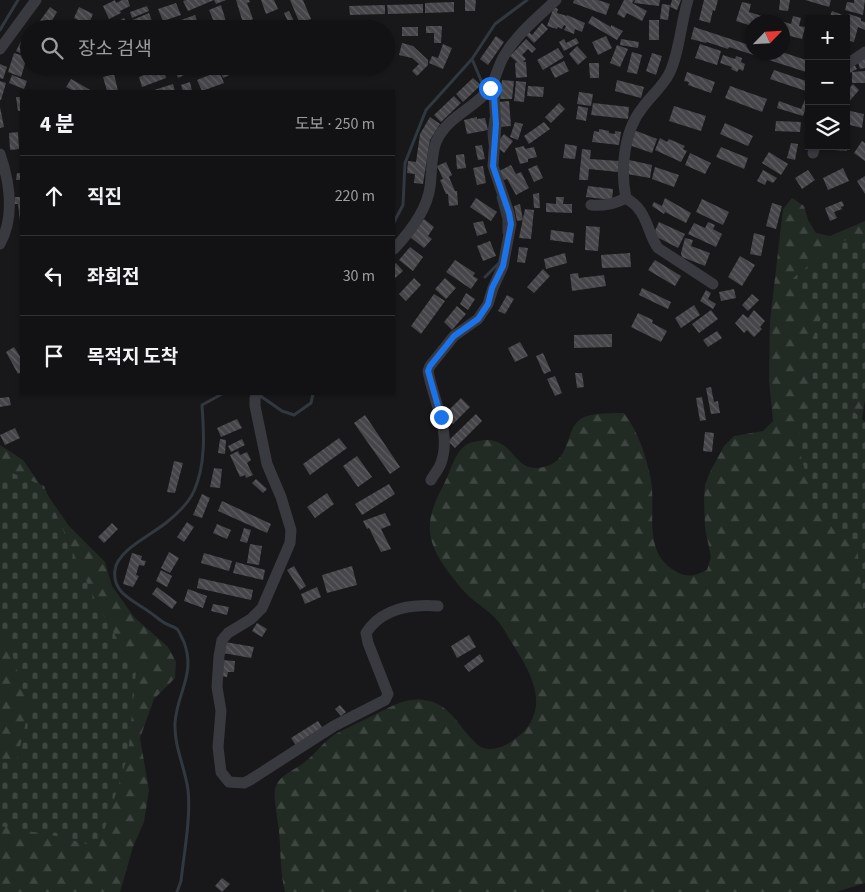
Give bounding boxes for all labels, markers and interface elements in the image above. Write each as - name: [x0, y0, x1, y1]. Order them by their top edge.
- north arrow: [745, 15, 790, 60]
- map controls: [805, 15, 850, 150]
- button: +: [805, 15, 850, 60]
- search box: [20, 20, 395, 75]
- icon: search: [38, 34, 66, 62]
- text: 장소 검색: [78, 36, 152, 63]
- button: −: [805, 60, 850, 105]
- route start: [479, 77, 502, 100]
- button: layers: [805, 105, 850, 150]
- text: 4 분: [40, 109, 75, 139]
- text: 도보 · 250 m: [295, 113, 375, 135]
- icon: ahead: [40, 182, 68, 210]
- text: 직진: [87, 184, 122, 211]
- text: 220 m: [335, 185, 375, 207]
- icon: left: [40, 262, 68, 290]
- text: 좌회전: [87, 264, 139, 291]
- text: 30 m: [343, 265, 375, 287]
- icon: arrive: [40, 342, 68, 370]
- text: 목적지 도착: [87, 344, 178, 371]
- route end: [430, 406, 453, 429]

